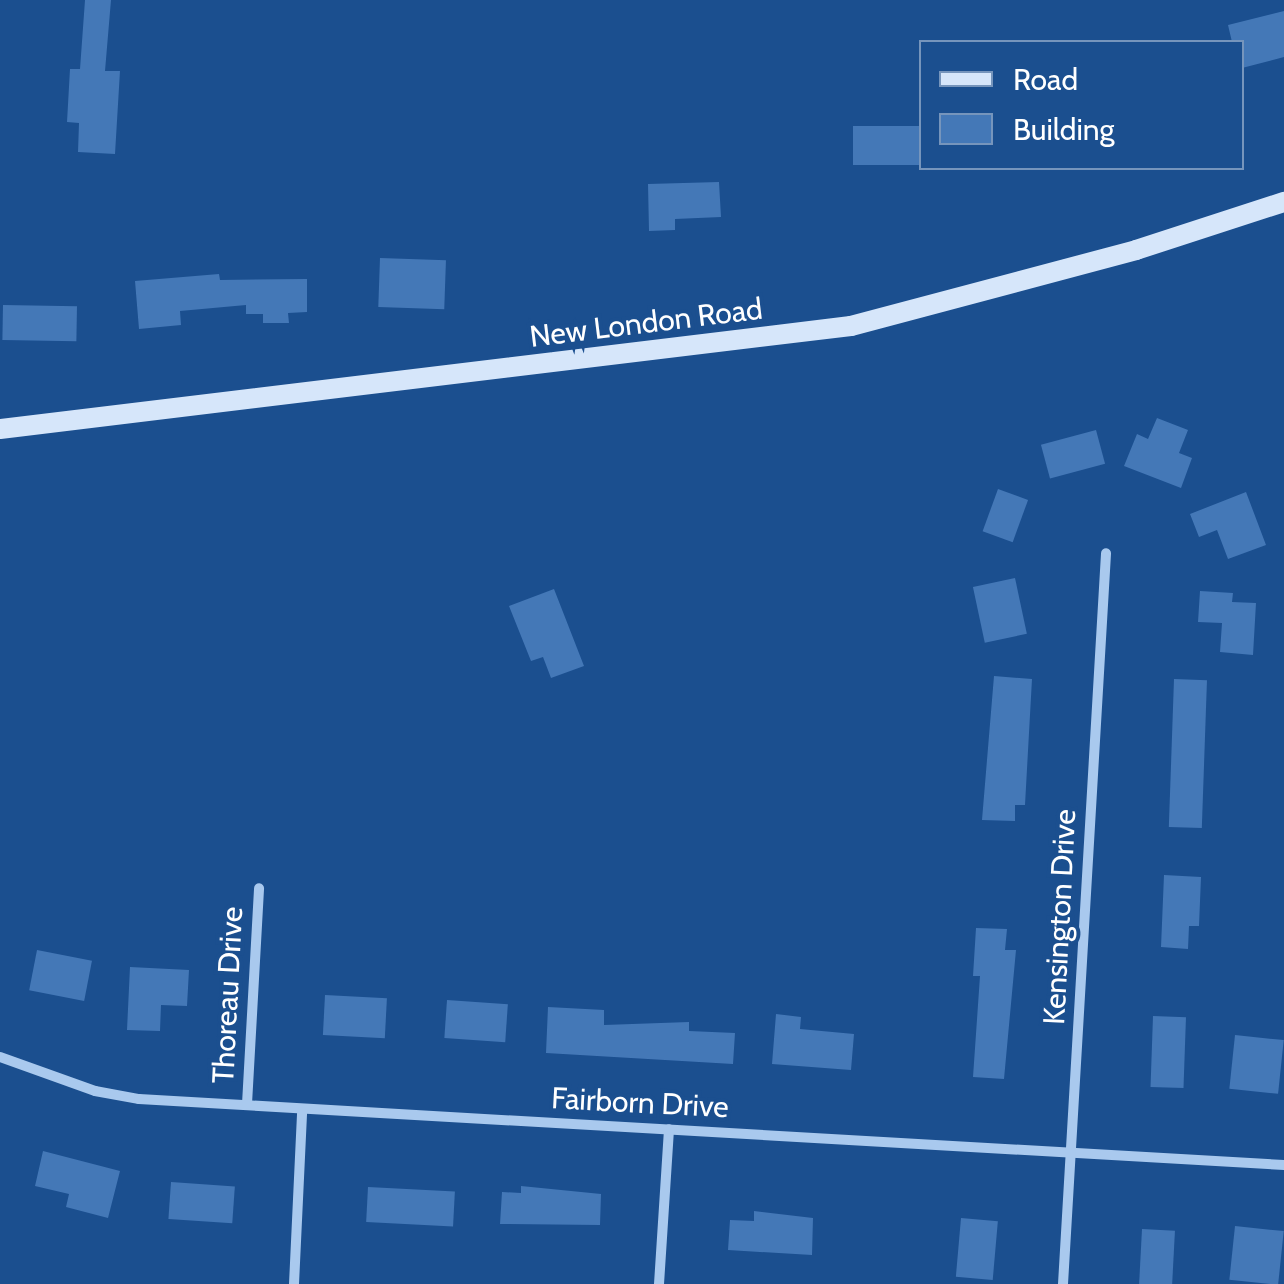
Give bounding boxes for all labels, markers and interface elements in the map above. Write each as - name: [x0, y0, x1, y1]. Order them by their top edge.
- legend: [919, 40, 1244, 170]
- text: Road: [1013, 61, 1078, 98]
- text: Building: [1013, 111, 1115, 148]
- street label: New London Road: [528, 291, 764, 355]
- street label: Kensington Drive: [1036, 808, 1084, 1026]
- street label: Thoreau Drive: [205, 906, 251, 1084]
- street label: Fairborn Drive: [550, 1080, 730, 1126]

